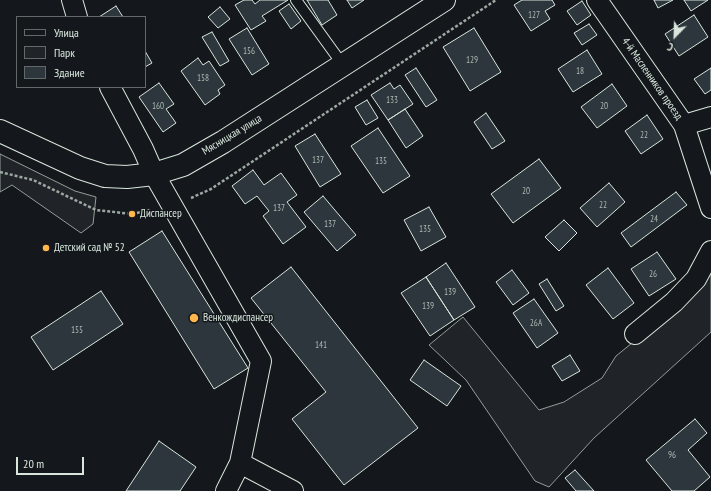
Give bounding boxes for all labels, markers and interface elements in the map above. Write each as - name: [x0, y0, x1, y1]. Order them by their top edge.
- house number: 127: [528, 10, 540, 20]
- legend: [16, 16, 146, 88]
- north arrow: [655, 16, 695, 56]
- text: Улица: [54, 25, 79, 40]
- street label: 4-й Масленников проезд: [619, 35, 685, 123]
- text: С: [665, 40, 675, 54]
- text: Парк: [54, 45, 75, 60]
- house number: 156: [243, 46, 255, 56]
- house number: 129: [466, 55, 478, 65]
- text: Здание: [54, 65, 85, 80]
- house number: 18: [576, 66, 584, 76]
- house number: 158: [197, 73, 209, 83]
- house number: 133: [386, 95, 398, 105]
- house number: 160: [152, 101, 164, 111]
- house number: 20: [600, 101, 608, 111]
- street label: Мясницкая улица: [200, 112, 264, 158]
- house number: 22: [640, 130, 648, 140]
- house number: 137: [312, 155, 324, 165]
- house number: 135: [375, 156, 387, 166]
- house number: 20: [522, 186, 530, 196]
- house number: 22: [599, 200, 607, 210]
- house number: 137: [273, 203, 285, 213]
- place label: Диспансер: [140, 207, 182, 221]
- marker: Диспансер: [127, 209, 137, 219]
- house number: 24: [650, 214, 658, 224]
- house number: 137: [324, 219, 336, 229]
- house number: 135: [419, 224, 431, 234]
- place label: Детский сад № 52: [54, 241, 125, 255]
- marker: Детский сад № 52: [41, 243, 51, 253]
- house number: 26: [649, 269, 657, 279]
- house number: 139: [444, 287, 456, 297]
- house number: 139: [422, 301, 434, 311]
- place label: Венкождиспансер: [203, 311, 273, 325]
- marker: Венкождиспансер: [188, 312, 200, 324]
- house number: 26А: [530, 318, 542, 328]
- house number: 155: [71, 325, 83, 335]
- house number: 141: [315, 340, 327, 350]
- scale bar: [18, 449, 86, 475]
- house number: 96: [668, 450, 676, 460]
- text: 20 m: [23, 456, 44, 471]

